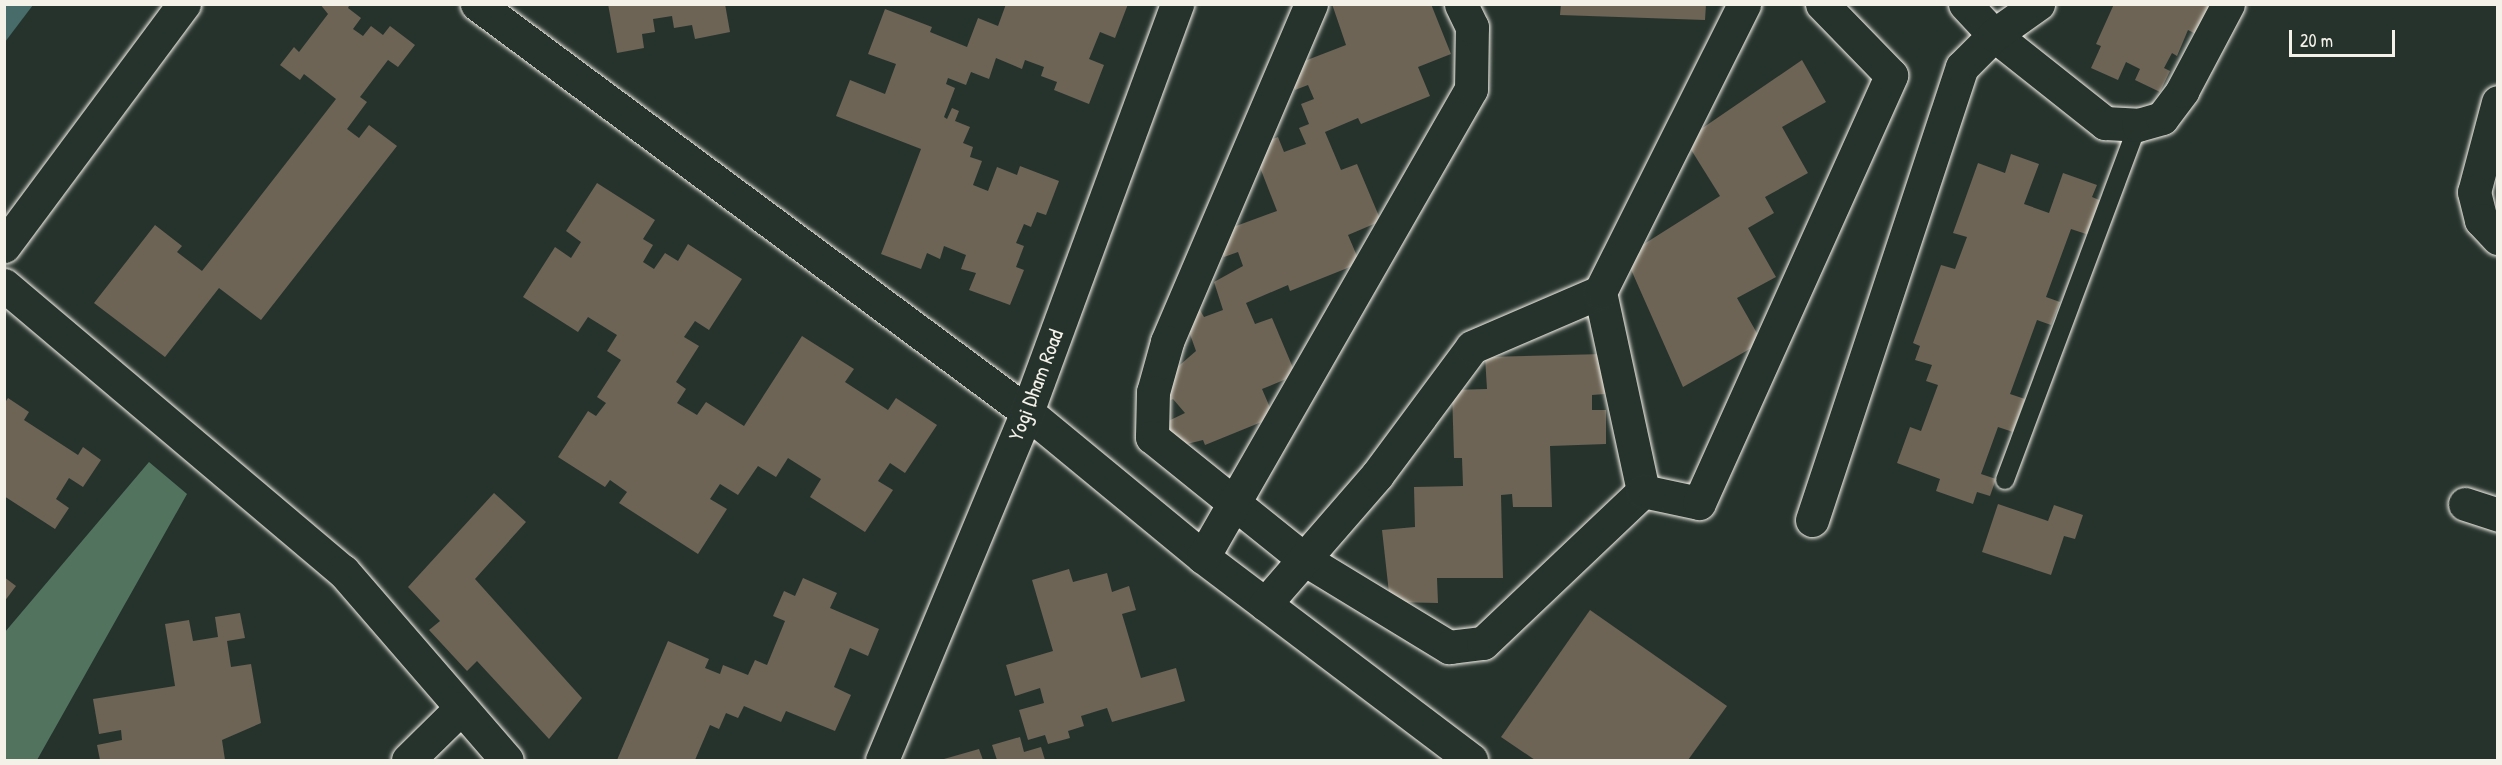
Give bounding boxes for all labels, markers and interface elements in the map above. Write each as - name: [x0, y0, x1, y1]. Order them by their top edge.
- scale bar: [2292, 18, 2398, 56]
- text: 20 m: [2300, 28, 2333, 53]
- street label: Yogi Dham Road: [1003, 326, 1069, 444]

